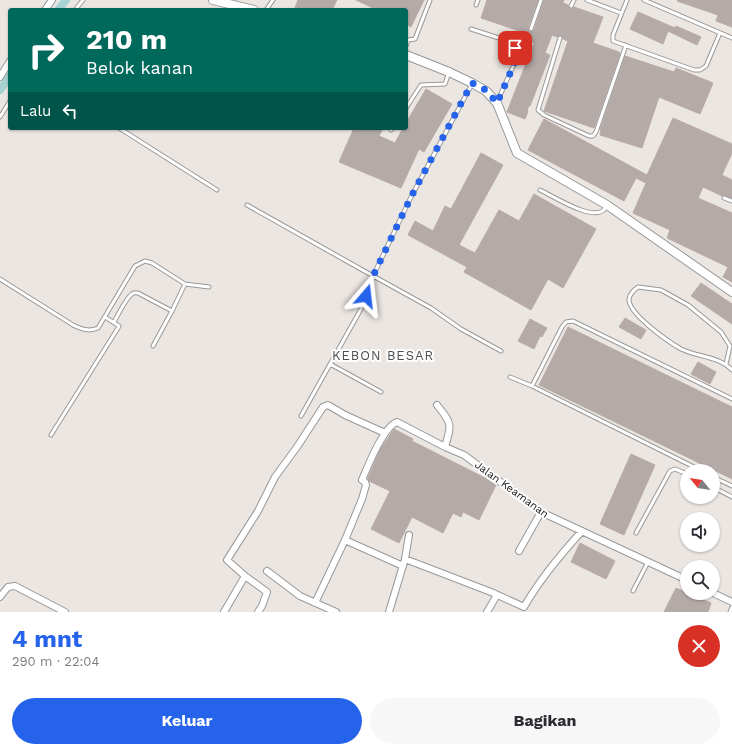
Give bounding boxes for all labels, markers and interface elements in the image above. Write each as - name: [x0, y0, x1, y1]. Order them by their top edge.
- text: 210 m: [86, 23, 167, 56]
- icon: right: [20, 24, 72, 76]
- pin: [498, 31, 532, 65]
- icon: arrive: [504, 37, 526, 59]
- text: Belok kanan: [86, 57, 193, 78]
- icon: left: [59, 100, 81, 122]
- text: Lalu: [20, 102, 51, 120]
- position arrow: [345, 275, 387, 317]
- district label: KEBON BESAR: [332, 348, 434, 363]
- street label: Jalan Keamanan: [472, 458, 551, 521]
- north arrow: [680, 464, 720, 504]
- map controls: [680, 464, 720, 600]
- button: sound: [680, 512, 720, 552]
- button: search: [680, 560, 720, 600]
- text: 4 mnt: [12, 625, 82, 653]
- button: close: [678, 625, 720, 667]
- text: 290 m · 22:04: [12, 654, 99, 669]
- button: Keluar: [12, 698, 362, 744]
- button: Bagikan: [370, 698, 720, 744]

